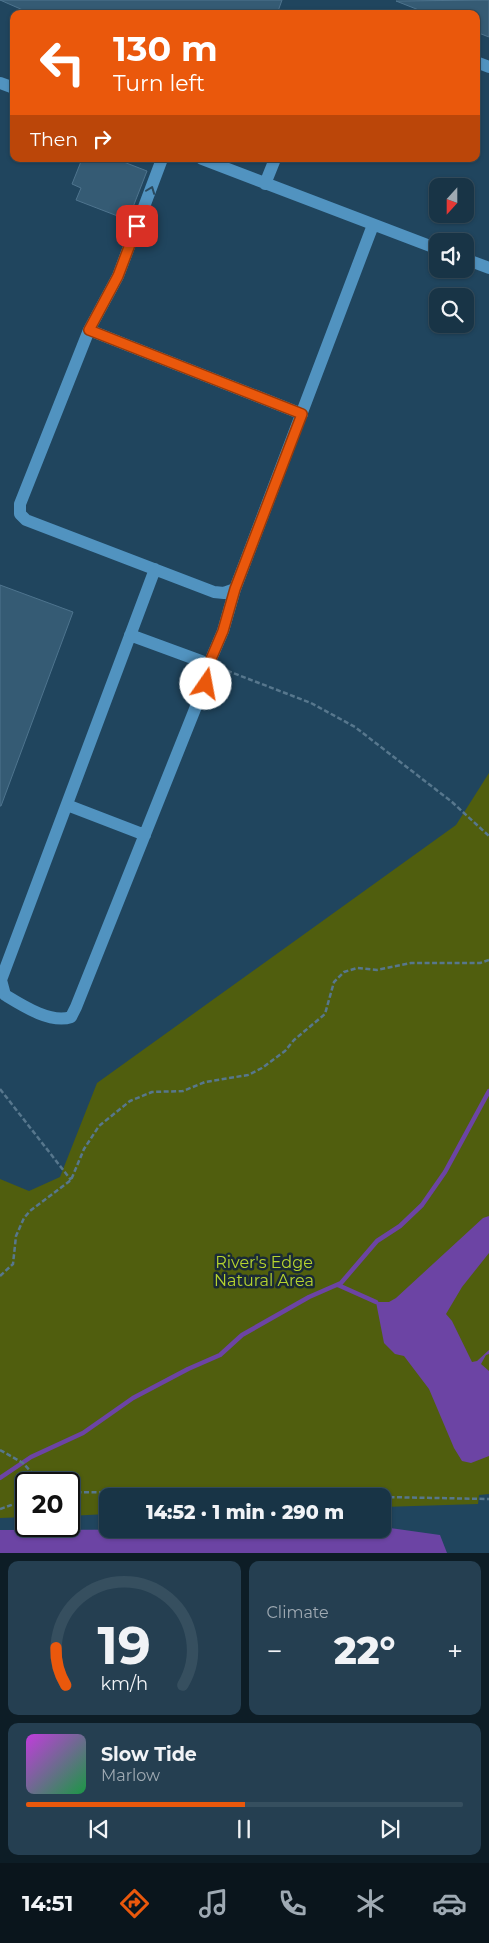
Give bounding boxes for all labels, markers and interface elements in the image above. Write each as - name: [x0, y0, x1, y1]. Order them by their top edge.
- text: 130 m: [113, 27, 218, 70]
- icon: left: [30, 30, 95, 95]
- text: Turn left: [113, 70, 205, 97]
- icon: right: [88, 125, 116, 153]
- text: Then: [30, 128, 78, 151]
- north arrow: [429, 178, 474, 222]
- map controls: [429, 178, 474, 333]
- one-way arrow: [145, 186, 155, 195]
- pin: [116, 205, 158, 247]
- icon: arrive: [123, 212, 151, 240]
- button: sound: [429, 233, 474, 278]
- button: search: [429, 288, 474, 333]
- position arrow: [179, 657, 231, 709]
- park label: River's Edge Natural Area: [214, 1253, 314, 1290]
- speed limit sign: 20: [15, 1472, 80, 1537]
- text: 14:52 · 1 min · 290 m: [146, 1501, 344, 1524]
- text: Climate: [267, 1603, 329, 1622]
- text: 19: [97, 1614, 151, 1677]
- text: 22°: [334, 1627, 395, 1674]
- text: −: [267, 1634, 283, 1668]
- text: +: [447, 1634, 463, 1668]
- text: km/h: [100, 1673, 148, 1694]
- text: Slow Tide: [101, 1743, 197, 1766]
- text: Marlow: [101, 1766, 160, 1785]
- icon: previous: [85, 1815, 113, 1843]
- icon: pause: [230, 1815, 258, 1843]
- icon: next: [376, 1815, 404, 1843]
- icon: directions: [117, 1886, 152, 1921]
- icon: music: [196, 1886, 231, 1921]
- icon: phone: [275, 1886, 310, 1921]
- icon: climate: [353, 1886, 388, 1921]
- icon: car: [432, 1886, 467, 1921]
- text: 14:51: [22, 1890, 73, 1917]

